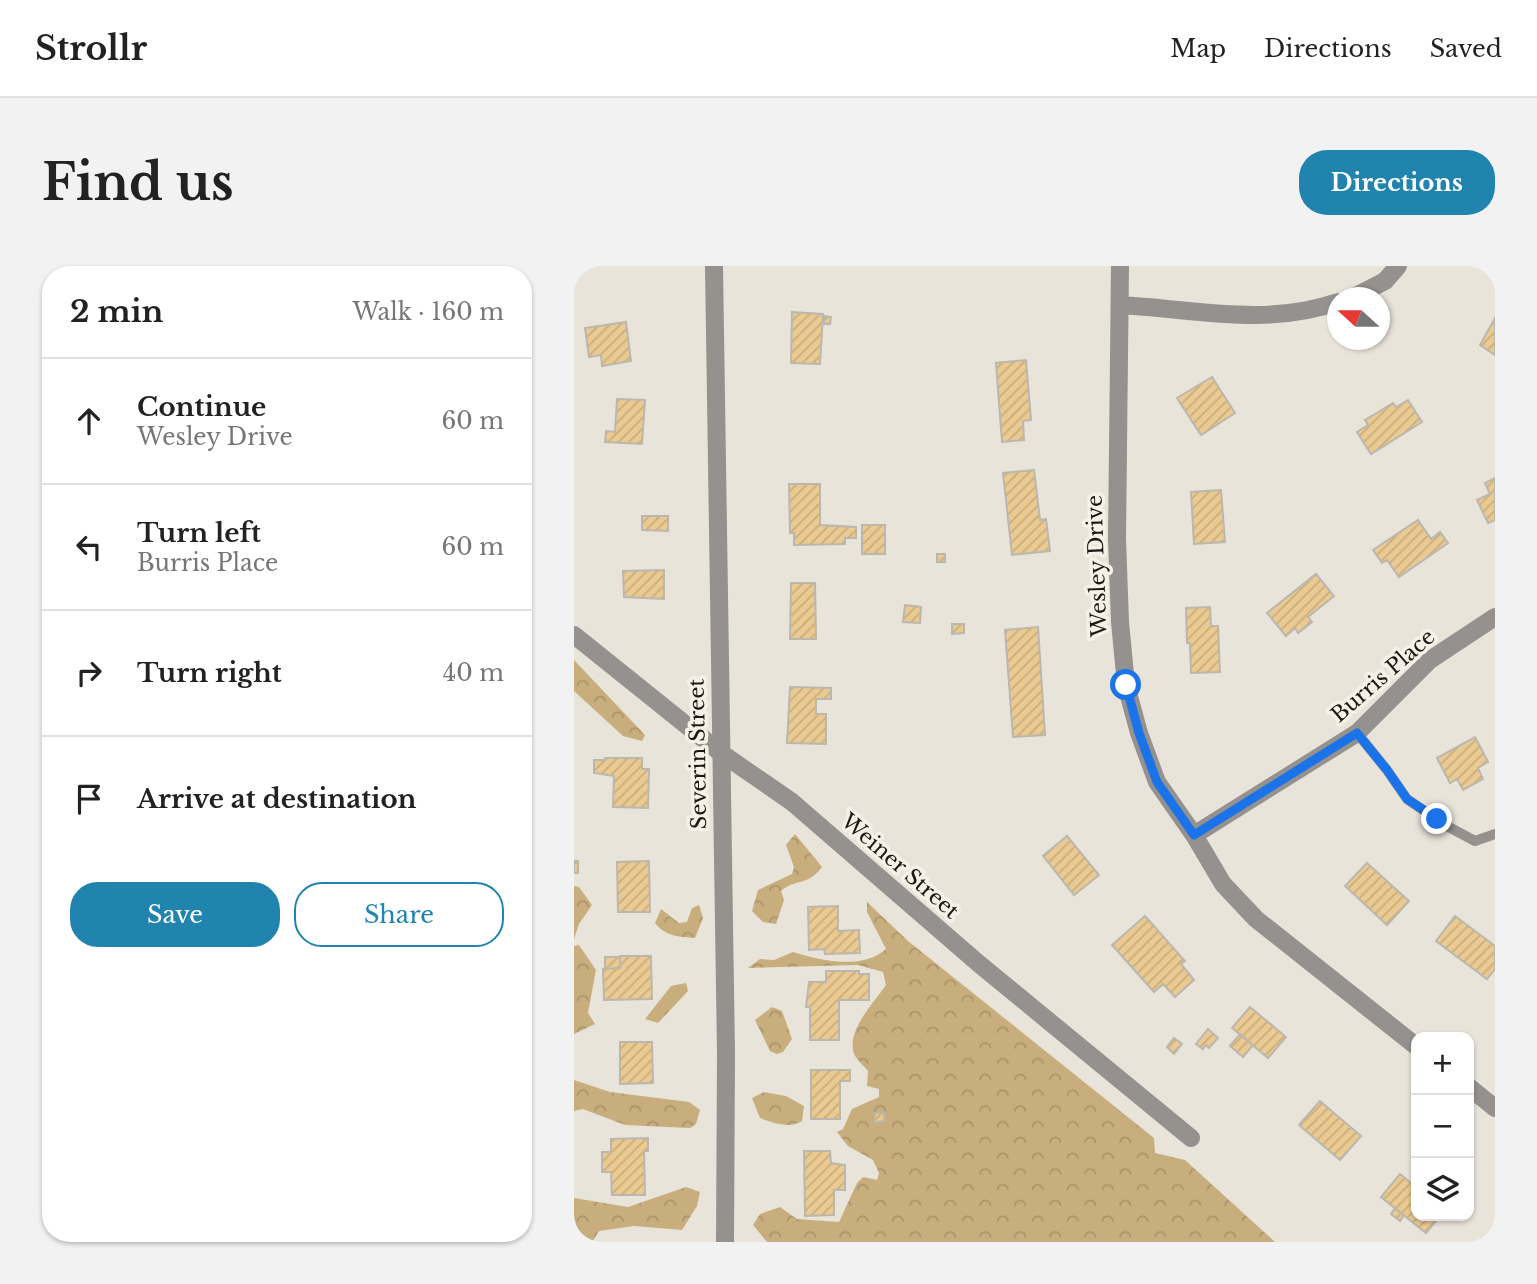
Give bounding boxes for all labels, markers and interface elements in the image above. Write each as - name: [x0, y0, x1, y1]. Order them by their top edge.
- text: Strollr: [35, 28, 147, 69]
- text: Map: [1170, 34, 1226, 63]
- text: Directions: [1264, 34, 1392, 63]
- text: Saved: [1430, 34, 1502, 63]
- button: Directions: [1299, 150, 1495, 215]
- text: Find us: [42, 152, 234, 213]
- north arrow: [1327, 287, 1390, 350]
- text: 2 min: [70, 293, 163, 330]
- text: Walk · 160 m: [352, 298, 504, 326]
- text: Continue: [137, 391, 266, 423]
- icon: ahead: [70, 402, 108, 440]
- text: 60 m: [442, 407, 504, 435]
- text: Wesley Drive: [137, 423, 293, 451]
- street label: Wesley Drive: [1082, 495, 1113, 638]
- text: Turn left: [137, 517, 261, 549]
- icon: left: [70, 528, 108, 566]
- text: 60 m: [442, 533, 504, 561]
- text: Burris Place: [137, 549, 278, 577]
- street label: Burris Place: [1326, 624, 1440, 728]
- icon: right: [70, 654, 108, 692]
- text: Turn right: [137, 657, 282, 689]
- text: 40 m: [443, 659, 504, 687]
- route start: [1110, 669, 1141, 700]
- street label: Severin Street: [684, 678, 712, 829]
- icon: arrive: [70, 780, 108, 818]
- text: Arrive at destination: [137, 783, 417, 815]
- route end: [1421, 803, 1452, 834]
- street label: Weiner Street: [835, 807, 964, 924]
- button: Save: [70, 882, 280, 947]
- button: Share: [294, 882, 504, 947]
- map controls: [1411, 1032, 1474, 1221]
- button: +: [1411, 1032, 1474, 1095]
- button: −: [1411, 1095, 1474, 1158]
- button: layers: [1411, 1158, 1474, 1221]

